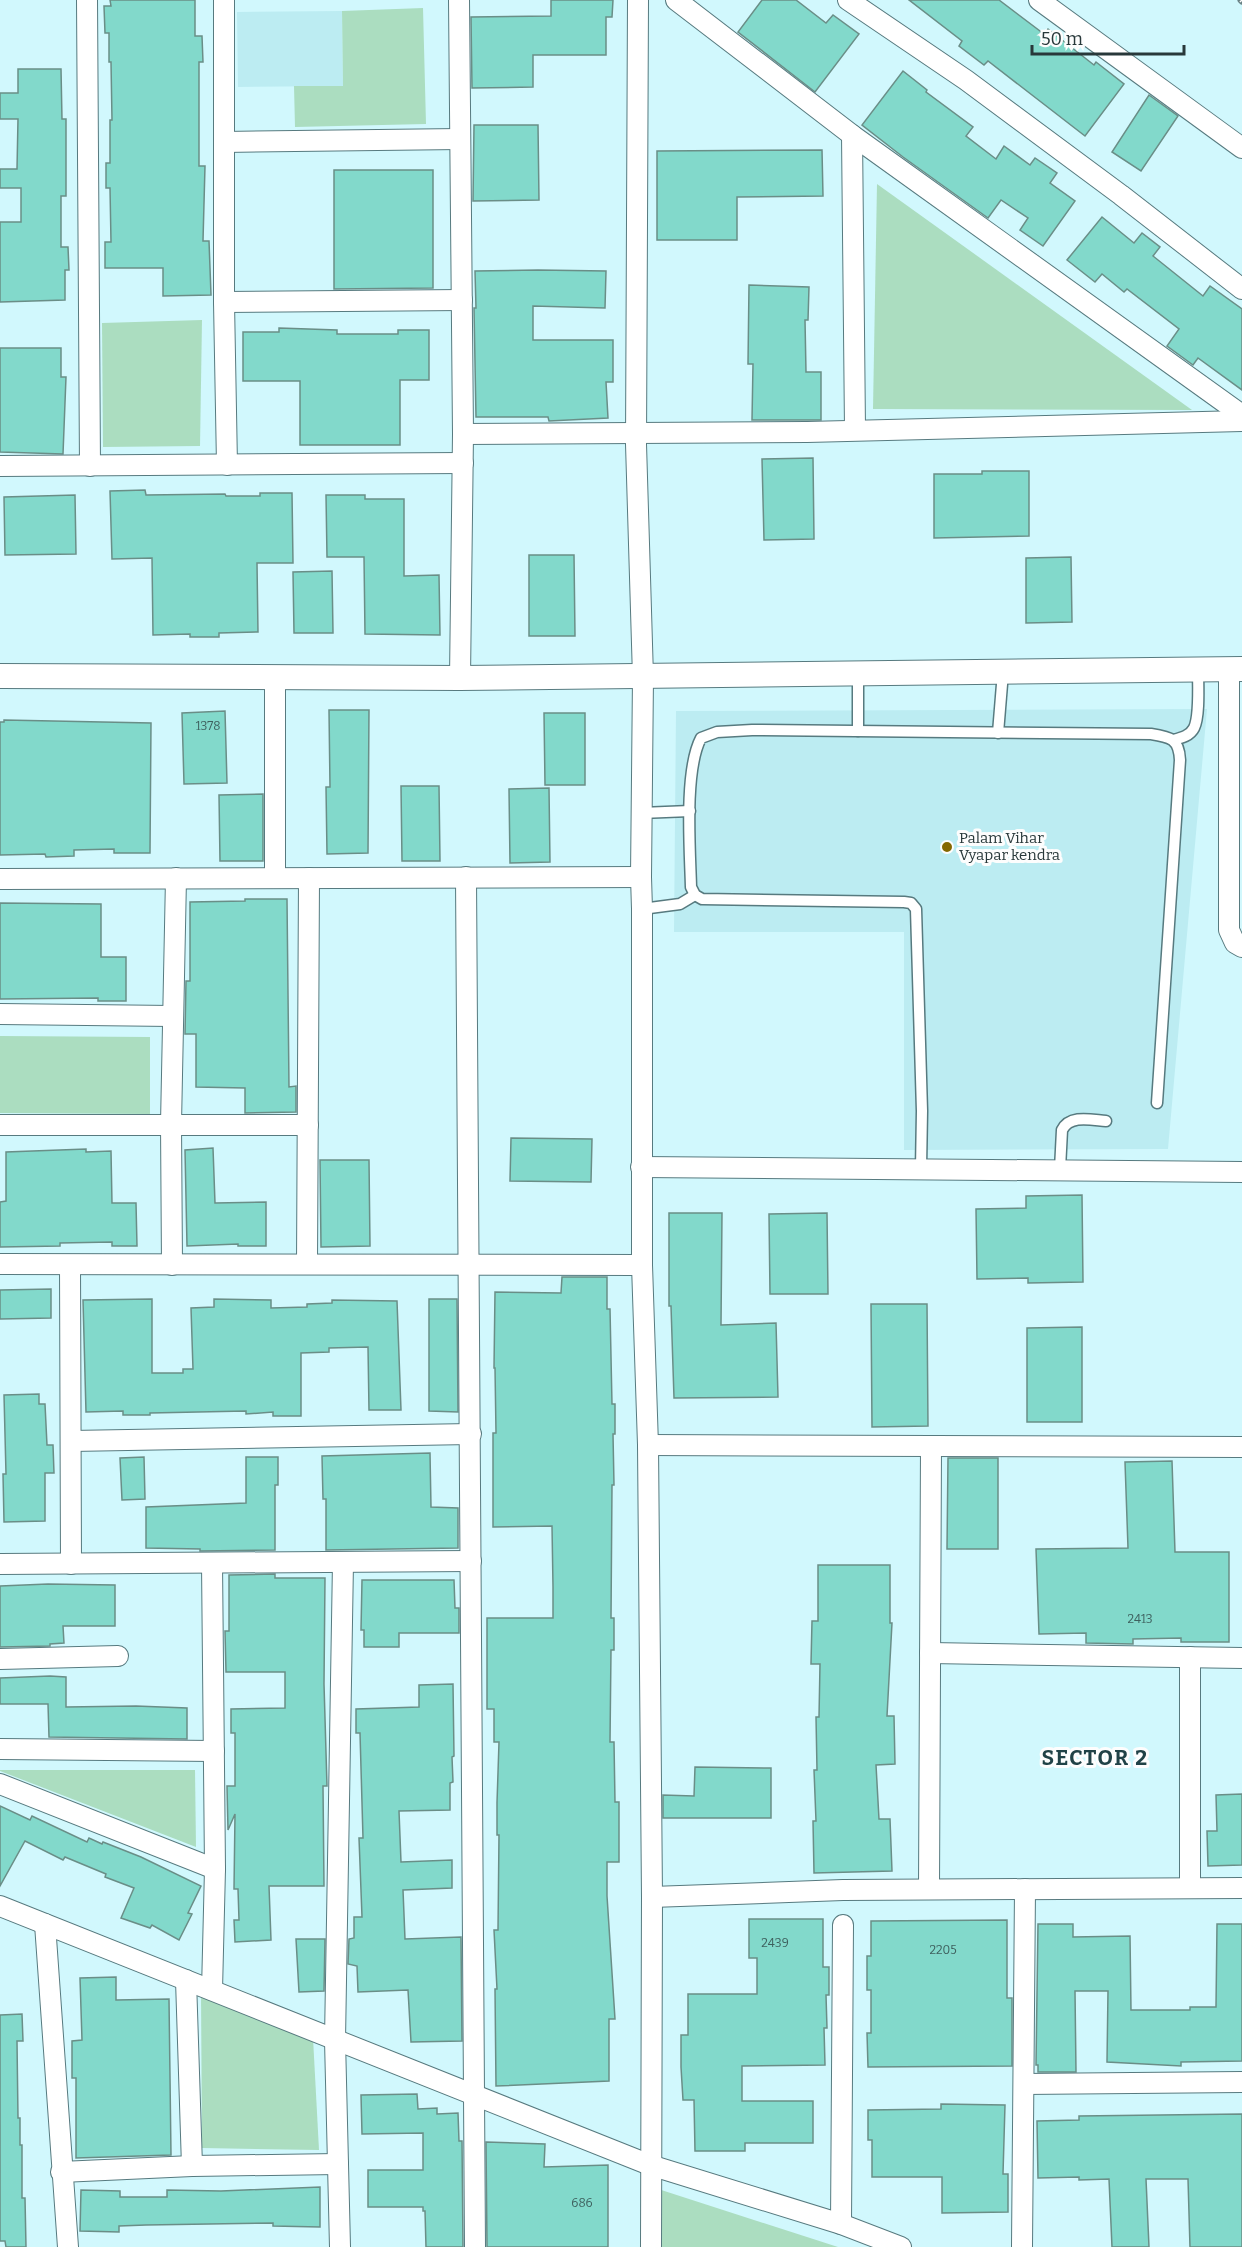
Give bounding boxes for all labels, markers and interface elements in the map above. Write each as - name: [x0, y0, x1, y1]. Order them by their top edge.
- scale bar: [1032, 18, 1184, 56]
- text: 50 m: [1041, 28, 1083, 50]
- house number: 1378: [196, 719, 220, 733]
- place label: Palam Vihar Vyapar kendra: [959, 829, 1060, 864]
- marker: Palam Vihar Vyapar kendra: [940, 840, 954, 854]
- house number: 2413: [1127, 1612, 1153, 1626]
- district label: SECTOR 2: [1042, 1745, 1148, 1771]
- house number: 2439: [761, 1936, 789, 1950]
- house number: 2205: [929, 1943, 957, 1957]
- house number: 686: [571, 2196, 593, 2210]

